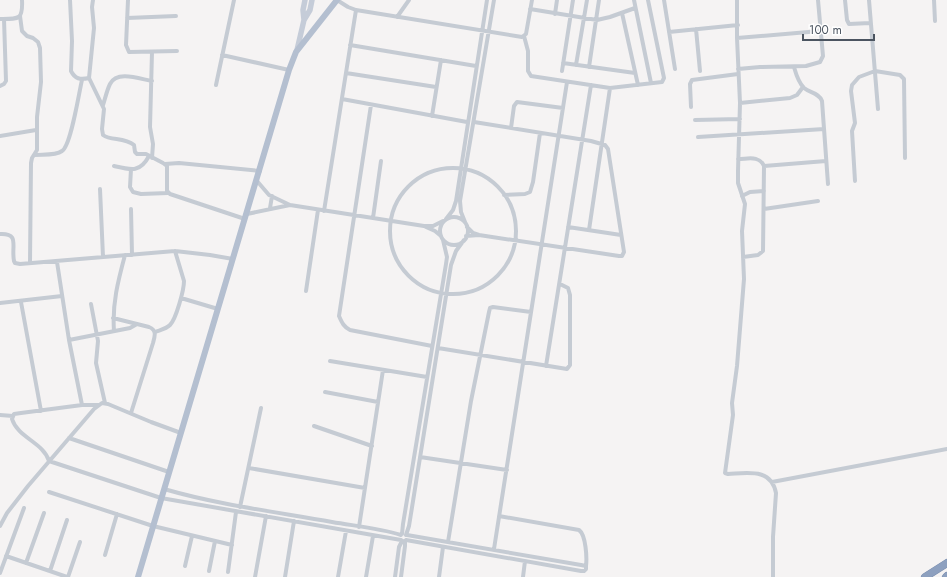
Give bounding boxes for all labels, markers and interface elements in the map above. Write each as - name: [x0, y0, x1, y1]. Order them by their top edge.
- scale bar: [803, 16, 874, 42]
- text: 100 m: [809, 21, 842, 39]

